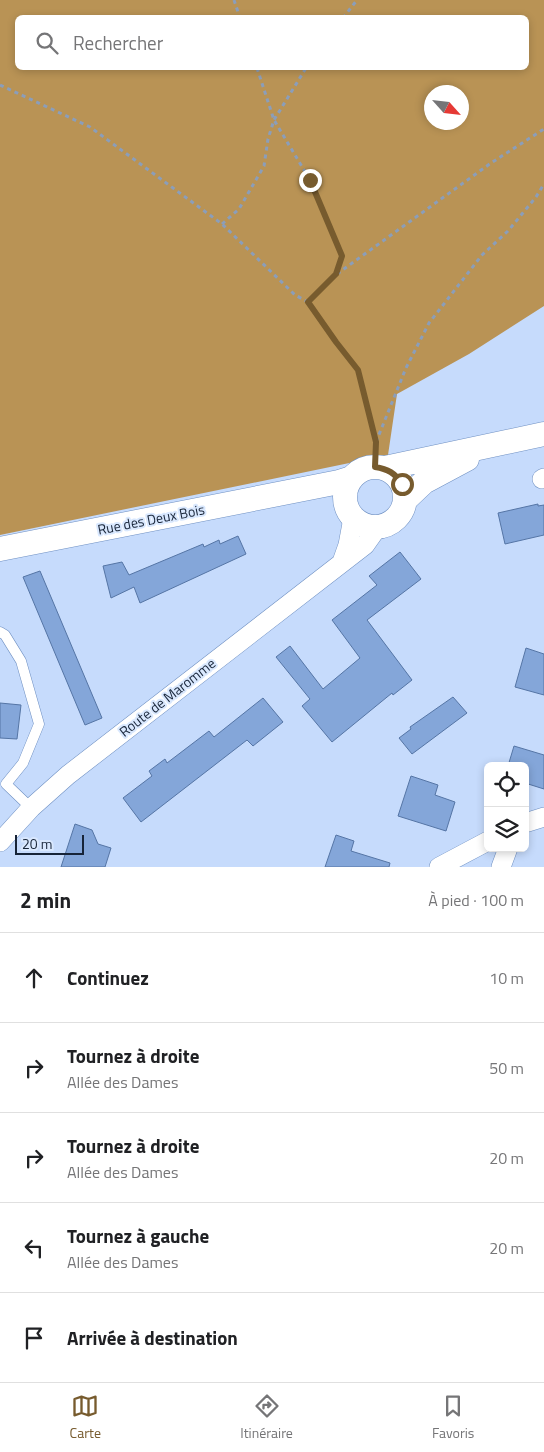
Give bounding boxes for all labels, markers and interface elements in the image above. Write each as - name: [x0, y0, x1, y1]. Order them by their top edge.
- search box: [15, 15, 529, 70]
- text: Rechercher: [73, 28, 163, 57]
- icon: search: [33, 29, 61, 57]
- north arrow: [424, 85, 469, 130]
- route end: [299, 169, 322, 192]
- route start: [391, 473, 414, 496]
- street label: Rue des Deux Bois: [96, 498, 206, 540]
- street label: Route de Maromme: [114, 653, 220, 741]
- map controls: [484, 762, 529, 852]
- button: locate: [484, 762, 529, 807]
- button: layers: [484, 807, 529, 852]
- scale bar: [15, 832, 84, 855]
- text: 20 m: [22, 833, 52, 854]
- text: 2 min: [20, 884, 71, 916]
- text: À pied · 100 m: [428, 888, 524, 912]
- text: Continuez: [67, 963, 149, 992]
- icon: ahead: [20, 964, 48, 992]
- text: 10 m: [489, 966, 524, 990]
- text: Tournez à droite: [67, 1041, 199, 1070]
- icon: right: [20, 1054, 48, 1082]
- text: 50 m: [489, 1056, 524, 1080]
- text: Allée des Dames: [67, 1070, 178, 1094]
- text: Tournez à droite: [67, 1131, 199, 1160]
- icon: right: [20, 1144, 48, 1172]
- text: 20 m: [489, 1146, 524, 1170]
- text: Allée des Dames: [67, 1160, 178, 1184]
- text: Tournez à gauche: [67, 1221, 209, 1250]
- icon: left: [20, 1234, 48, 1262]
- text: 20 m: [489, 1236, 524, 1260]
- text: Allée des Dames: [67, 1250, 178, 1274]
- text: Arrivée à destination: [67, 1323, 238, 1352]
- icon: arrive: [20, 1324, 48, 1352]
- tab: Carte: [70, 1392, 101, 1443]
- tab: Itinéraire: [240, 1392, 293, 1443]
- tab: Favoris: [432, 1392, 474, 1443]

